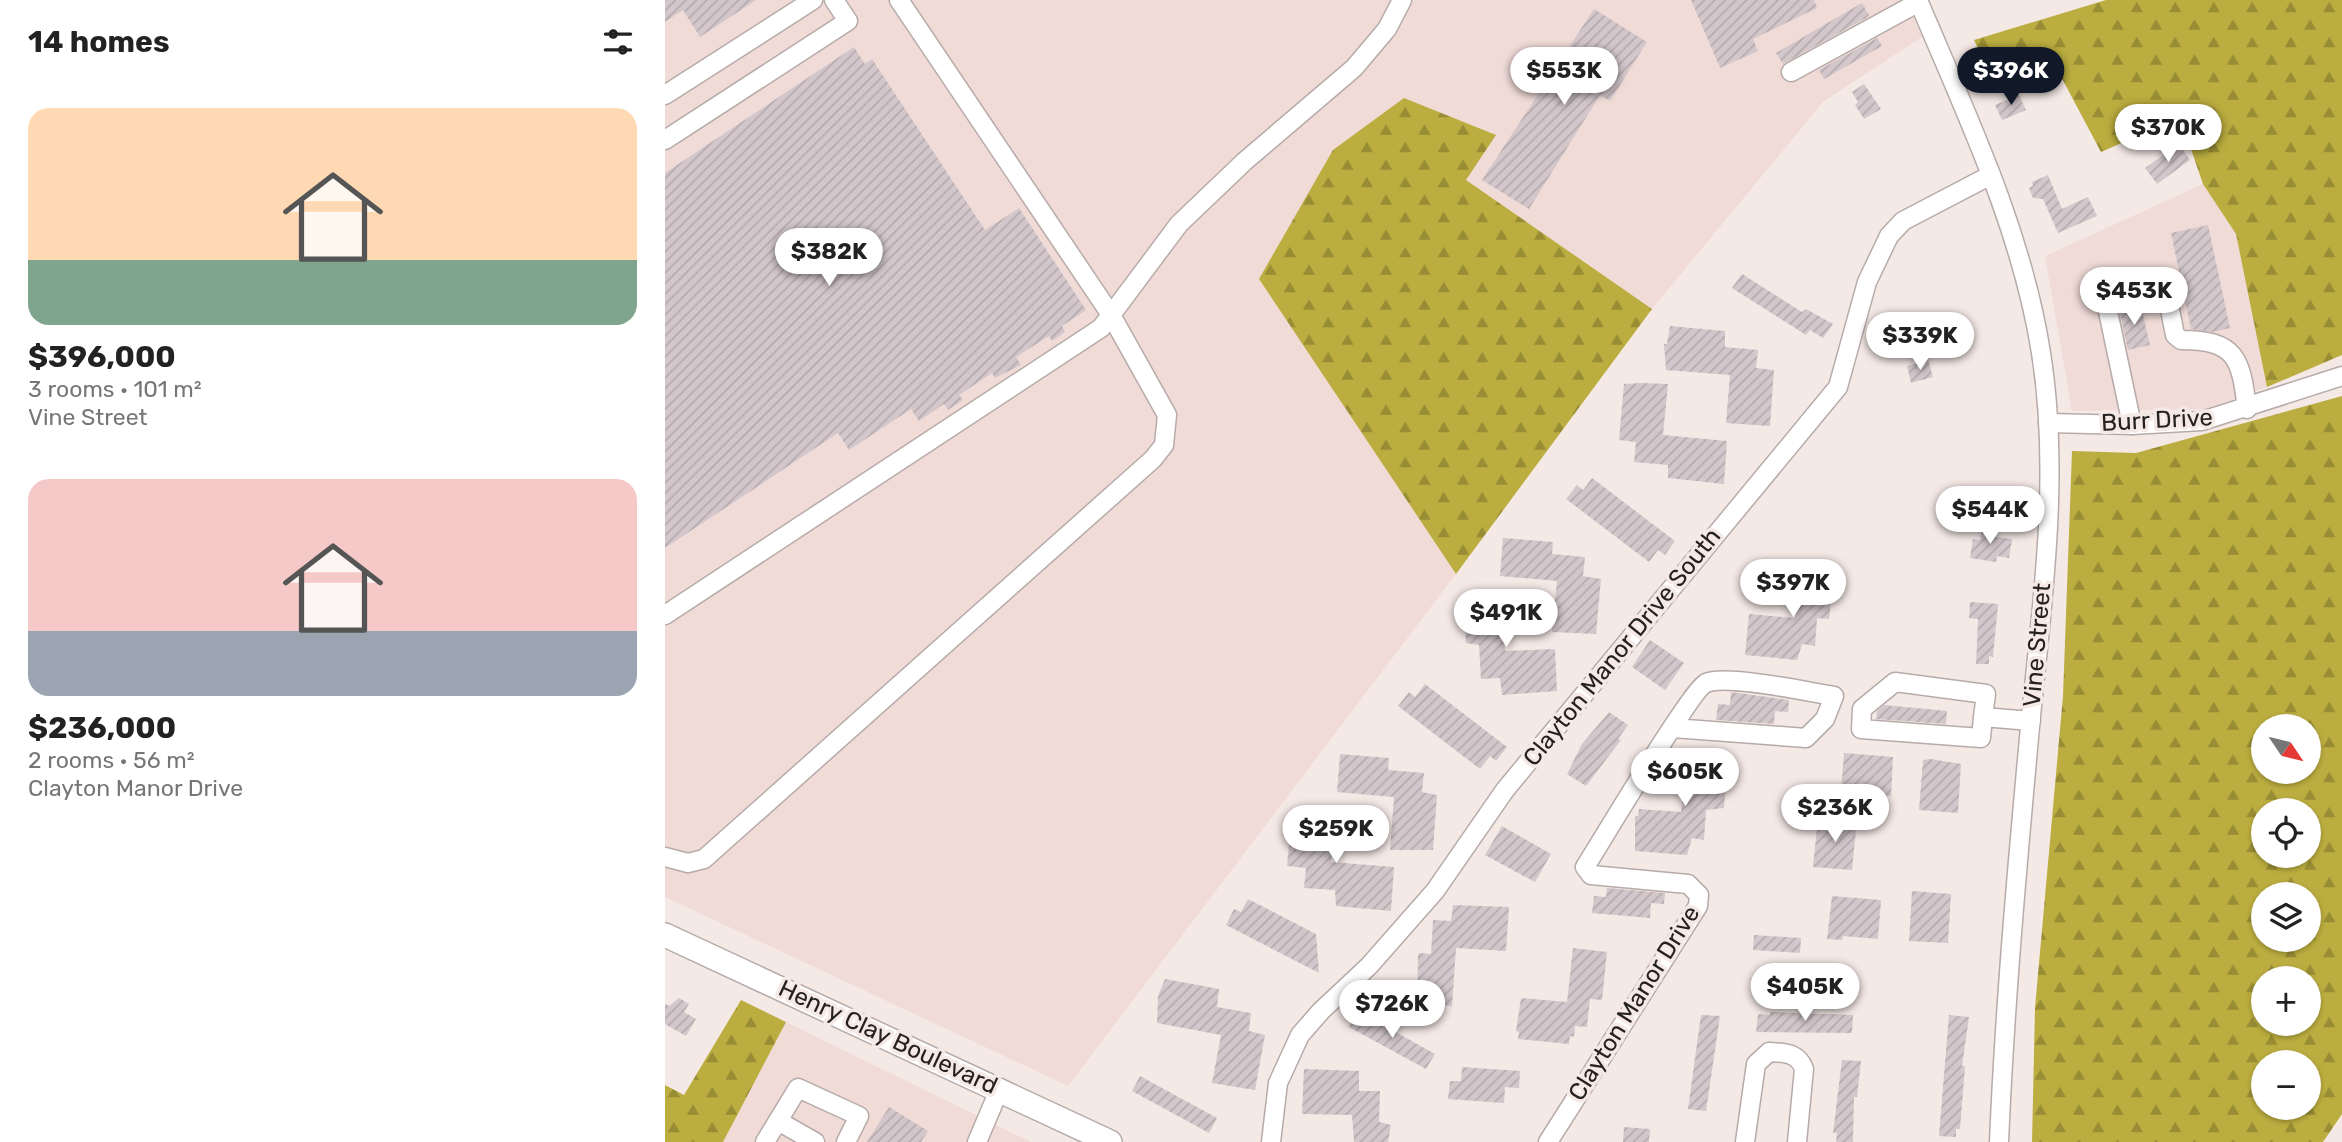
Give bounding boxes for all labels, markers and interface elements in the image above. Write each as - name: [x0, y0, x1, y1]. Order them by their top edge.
- icon: filters: [599, 23, 637, 61]
- text: 14 homes: [28, 24, 170, 60]
- pin: $553K: [1515, 48, 1613, 107]
- pin: $396K: [1962, 48, 2060, 107]
- text: $553K: [1526, 56, 1602, 84]
- text: $396K: [1973, 56, 2049, 84]
- pin: $370K: [2119, 104, 2217, 164]
- text: $370K: [2131, 113, 2205, 141]
- icon: home: [270, 154, 396, 280]
- pin: $382K: [780, 229, 878, 288]
- text: $382K: [791, 237, 867, 265]
- pin: $453K: [2085, 268, 2183, 327]
- text: $453K: [2096, 276, 2172, 304]
- pin: $339K: [1871, 312, 1969, 372]
- text: $339K: [1882, 321, 1958, 349]
- text: $396,000: [28, 339, 176, 375]
- text: 3 rooms · 101 m²: [28, 375, 202, 403]
- text: Vine Street: [28, 403, 148, 431]
- street label: Burr Drive: [2100, 403, 2214, 437]
- pin: $544K: [1941, 486, 2039, 546]
- text: $544K: [1952, 495, 2028, 523]
- street label: Clayton Manor Drive South: [1518, 523, 1726, 771]
- icon: home: [270, 525, 396, 651]
- pin: $397K: [1744, 560, 1842, 619]
- text: $397K: [1756, 568, 1830, 596]
- street label: Vine Street: [2018, 582, 2056, 708]
- pin: $491K: [1457, 590, 1555, 649]
- text: $491K: [1470, 598, 1542, 626]
- text: $236,000: [28, 710, 176, 746]
- north arrow: [2251, 714, 2321, 784]
- map controls: [2251, 714, 2321, 1120]
- text: 2 rooms · 56 m²: [28, 746, 195, 774]
- pin: $605K: [1636, 748, 1734, 808]
- text: $605K: [1647, 757, 1723, 785]
- text: Clayton Manor Drive: [28, 774, 243, 802]
- pin: $236K: [1786, 784, 1884, 844]
- text: $236K: [1797, 793, 1873, 821]
- button: locate: [2251, 798, 2321, 868]
- pin: $259K: [1287, 806, 1385, 865]
- text: $259K: [1298, 814, 1374, 842]
- button: layers: [2251, 882, 2321, 952]
- street label: Clayton Manor Drive: [1563, 900, 1705, 1106]
- pin: $405K: [1756, 964, 1854, 1023]
- button: +: [2251, 966, 2321, 1036]
- text: $405K: [1767, 972, 1843, 1000]
- street label: Henry Clay Boulevard: [774, 974, 1002, 1100]
- pin: $726K: [1343, 981, 1441, 1040]
- text: $726K: [1355, 989, 1429, 1017]
- button: −: [2251, 1050, 2321, 1120]

